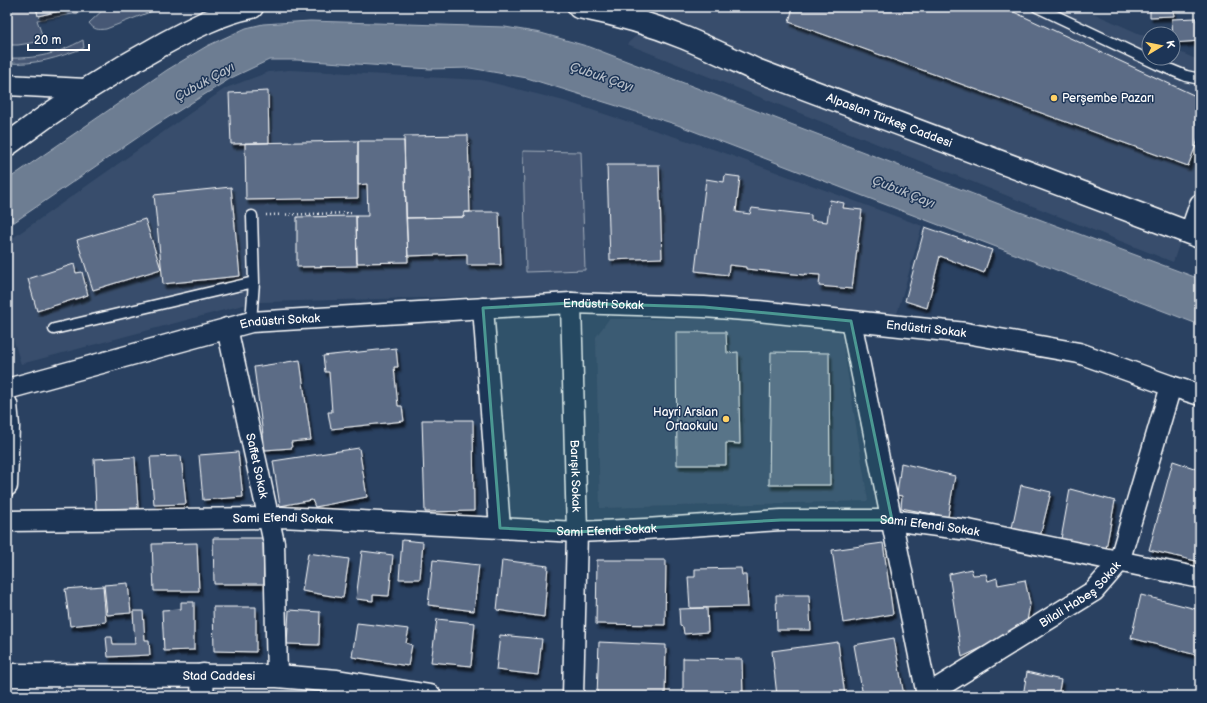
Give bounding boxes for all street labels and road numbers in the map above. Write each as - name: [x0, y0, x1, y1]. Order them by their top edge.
- street label: Alpaslan Türkeş Caddesi: [824, 90, 954, 151]
- street label: Endüstri Sokak: [563, 296, 644, 313]
- street label: Endüstri Sokak: [238, 311, 321, 333]
- street label: Endüstri Sokak: [885, 318, 967, 341]
- street label: Saffet Sokak: [242, 432, 271, 500]
- street label: Barışık Sokak: [567, 440, 583, 512]
- street label: Sami Efendi Sokak: [233, 510, 334, 528]
- street label: Sami Efendi Sokak: [880, 513, 981, 540]
- street label: Sami Efendi Sokak: [556, 521, 657, 540]
- street label: Bilali Habeş Sokak: [1037, 558, 1124, 631]
- street label: Stad Caddesi: [183, 669, 255, 684]

